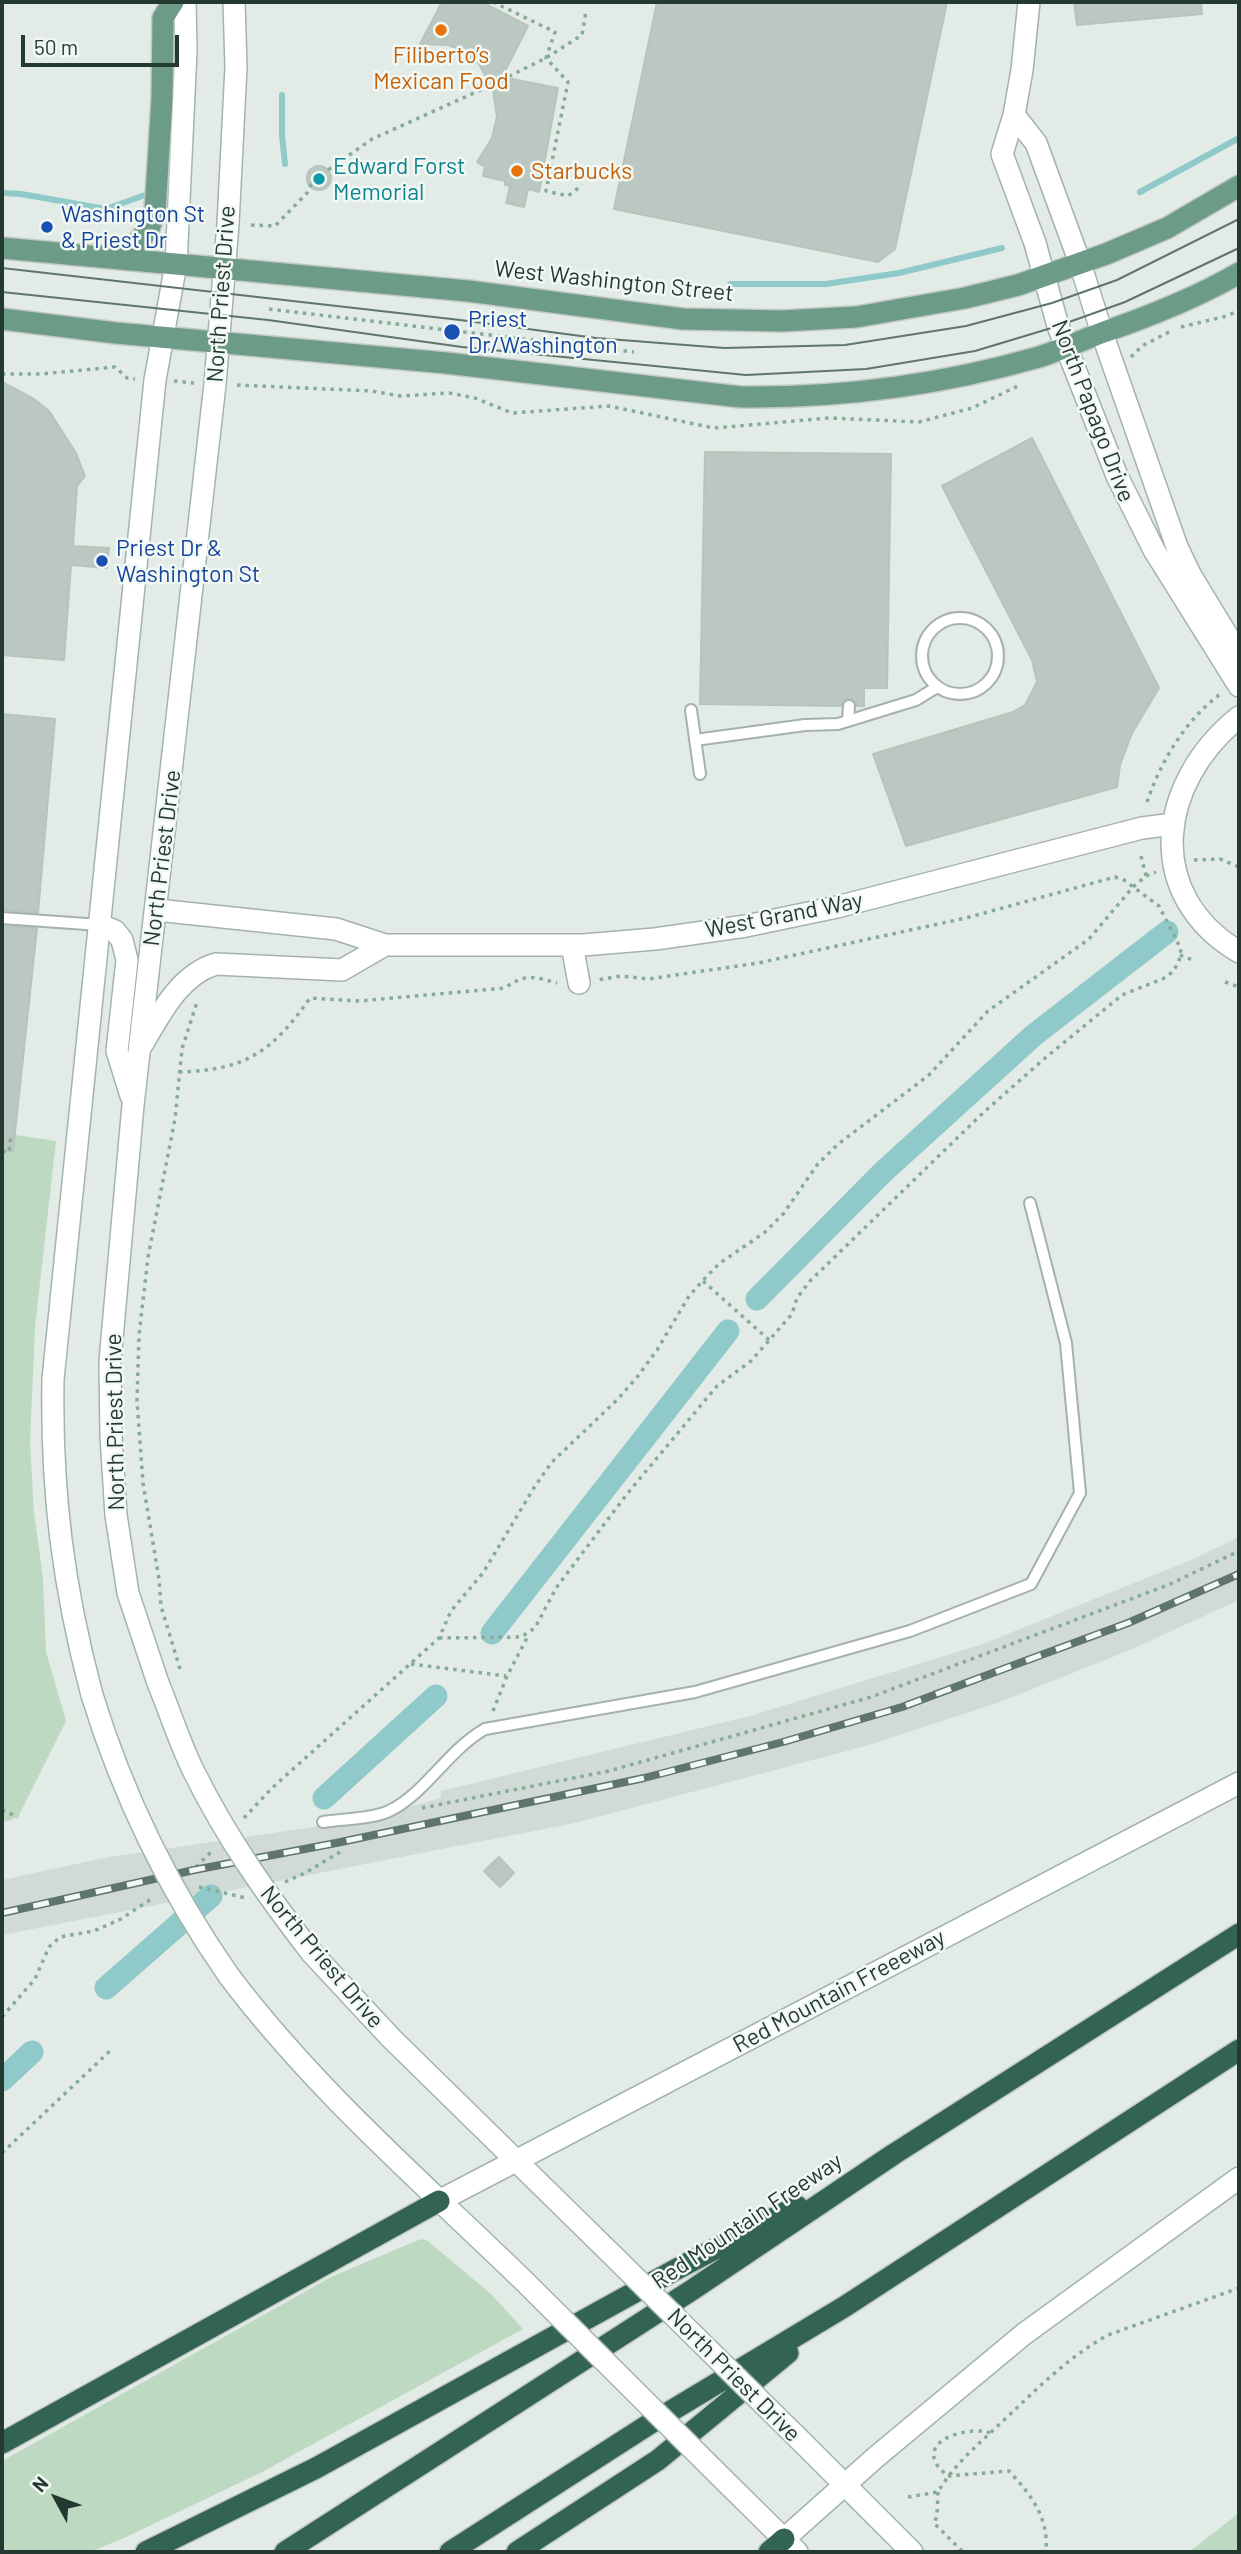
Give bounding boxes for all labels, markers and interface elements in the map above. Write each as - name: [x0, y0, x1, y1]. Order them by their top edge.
- scale bar: [24, 21, 182, 65]
- marker: Filiberto’s Mexican Food: [433, 22, 449, 38]
- text: 50 m: [34, 34, 78, 59]
- place label: Filiberto’s Mexican Food: [373, 41, 509, 95]
- place label: Edward Forst Memorial: [333, 152, 465, 206]
- place label: Starbucks: [531, 157, 632, 185]
- marker: Starbucks: [509, 163, 525, 179]
- marker: Edward Forst Memorial: [311, 171, 327, 187]
- place label: Washington St & Priest Dr: [61, 200, 205, 254]
- street label: North Priest Drive: [201, 205, 241, 383]
- marker: Washington St & Priest Dr: [39, 219, 55, 235]
- street label: West Washington Street: [493, 255, 735, 307]
- place label: Priest Dr/Washington: [468, 305, 618, 359]
- street label: North Papago Drive: [1046, 316, 1140, 506]
- marker: Priest Dr/Washington: [442, 322, 462, 342]
- place label: Priest Dr & Washington St: [116, 534, 260, 588]
- marker: Priest Dr & Washington St: [94, 553, 110, 569]
- street label: North Priest Drive: [137, 768, 187, 948]
- street label: West Grand Way: [703, 886, 865, 944]
- street label: North Priest Drive: [100, 1333, 130, 1511]
- street label: North Priest Drive: [254, 1880, 390, 2034]
- street label: Red Mountain Freeeway: [728, 1923, 950, 2059]
- street label: Red Mountain Freeway: [646, 2147, 848, 2295]
- street label: North Priest Drive: [662, 2303, 806, 2447]
- north arrow: [21, 2463, 91, 2533]
- text: N: [27, 2472, 53, 2496]

